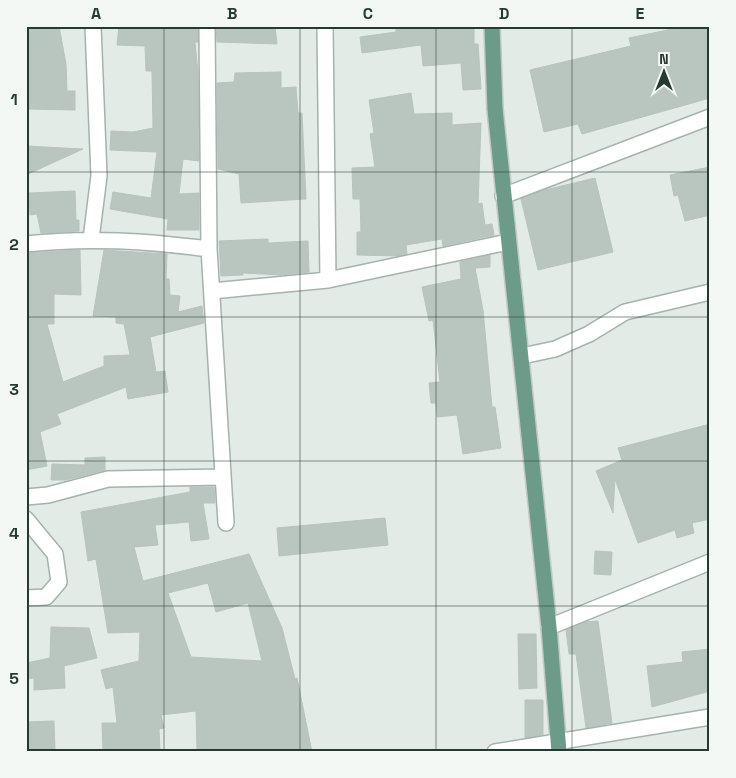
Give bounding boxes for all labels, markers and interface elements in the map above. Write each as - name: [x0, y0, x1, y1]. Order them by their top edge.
- text: A: [91, 3, 101, 24]
- text: B: [227, 3, 237, 24]
- text: C: [363, 3, 373, 24]
- text: D: [499, 3, 509, 24]
- text: E: [636, 3, 645, 24]
- north arrow: [638, 48, 688, 98]
- text: N: [659, 50, 669, 68]
- text: 1: [10, 89, 18, 110]
- text: 2: [9, 234, 19, 255]
- text: 3: [9, 379, 19, 400]
- text: 4: [9, 523, 19, 544]
- text: 5: [9, 668, 19, 689]

